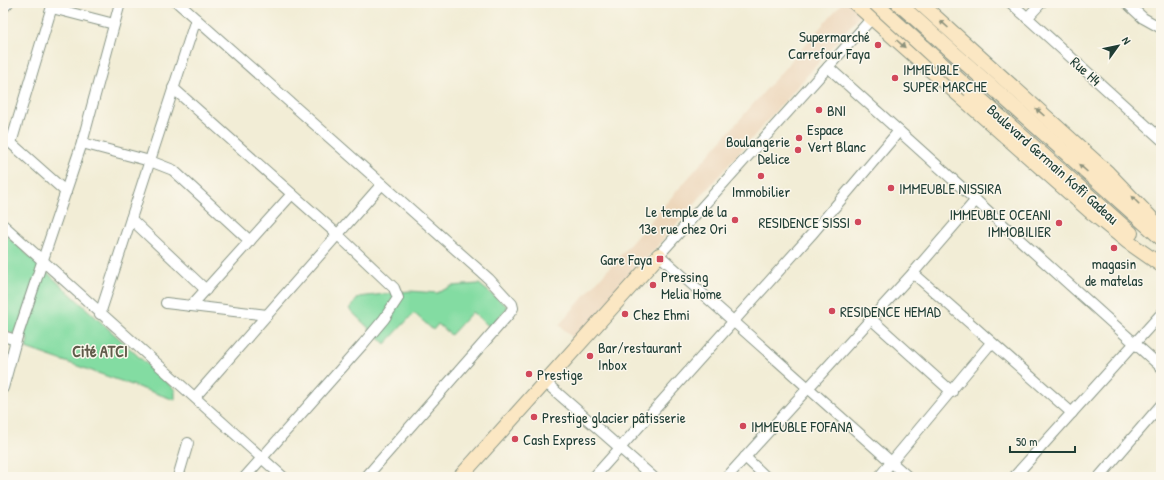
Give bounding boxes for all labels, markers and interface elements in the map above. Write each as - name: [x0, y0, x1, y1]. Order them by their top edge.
- one-way arrow: [939, 20, 949, 29]
- place label: Supermarché Carrefour Faya: [788, 26, 870, 64]
- north arrow: [1098, 26, 1138, 66]
- text: N: [1119, 34, 1134, 47]
- one-way arrow: [896, 39, 906, 49]
- marker: Supermarché Carrefour Faya: [873, 40, 883, 50]
- street label: Rue H4: [1066, 52, 1106, 91]
- place label: IMMEUBLE SUPER MARCHE: [903, 59, 988, 97]
- marker: IMMEUBLE SUPER MARCHE: [890, 73, 900, 83]
- street label: Boulevard Germain Koffi Gadeau: [983, 99, 1123, 229]
- place label: BNI: [827, 100, 846, 121]
- marker: BNI: [814, 105, 824, 115]
- one-way arrow: [1035, 107, 1045, 117]
- place label: Espace Vert Blanc: [807, 119, 866, 157]
- place label: Boulangerie Delice: [726, 131, 790, 169]
- marker: Espace Vert Blanc: [794, 133, 804, 143]
- marker: Boulangerie Delice: [793, 145, 803, 155]
- one-way arrow: [1078, 164, 1088, 173]
- marker: Immobilier: [756, 171, 766, 181]
- place label: IMMEUBLE NISSIRA: [899, 178, 1002, 199]
- place label: Immobilier: [732, 181, 791, 202]
- marker: IMMEUBLE NISSIRA: [886, 183, 896, 193]
- one-way arrow: [1130, 196, 1140, 205]
- place label: Le temple de la 13e rue chez Ori: [639, 201, 727, 239]
- place label: IMMEUBLE OCEANI IMMOBILIER: [949, 204, 1051, 242]
- place label: RESIDENCE SISSI: [758, 212, 850, 233]
- marker: Le temple de la 13e rue chez Ori: [730, 215, 740, 225]
- marker: RESIDENCE SISSI: [853, 217, 863, 227]
- marker: IMMEUBLE OCEANI IMMOBILIER: [1054, 218, 1064, 228]
- marker: magasin de matelas: [1109, 243, 1119, 253]
- place label: Gare Faya: [600, 249, 652, 270]
- place label: magasin de matelas: [1085, 253, 1143, 291]
- marker: Gare Faya: [655, 254, 665, 264]
- place label: Pressing Melia Home: [661, 266, 722, 304]
- marker: Pressing Melia Home: [648, 280, 658, 290]
- place label: RESIDENCE HEMAD: [840, 301, 942, 322]
- place label: Chez Ehmi: [633, 304, 690, 325]
- marker: RESIDENCE HEMAD: [827, 306, 837, 316]
- marker: Chez Ehmi: [620, 309, 630, 319]
- place label: Bar/restaurant Inbox: [598, 337, 683, 375]
- district label: Cité ATCI: [72, 340, 128, 362]
- marker: Bar/restaurant Inbox: [585, 351, 595, 361]
- place label: Prestige: [537, 364, 583, 385]
- marker: Prestige: [524, 369, 534, 379]
- place label: Prestige glacier pâtisserie: [542, 407, 686, 428]
- marker: Prestige glacier pâtisserie: [529, 412, 539, 422]
- place label: IMMEUBLE FOFANA: [751, 416, 853, 437]
- marker: IMMEUBLE FOFANA: [738, 421, 748, 431]
- scale bar: [1010, 428, 1075, 454]
- place label: Cash Express: [523, 429, 596, 450]
- text: 50 m: [1016, 433, 1037, 450]
- marker: Cash Express: [510, 434, 520, 444]

